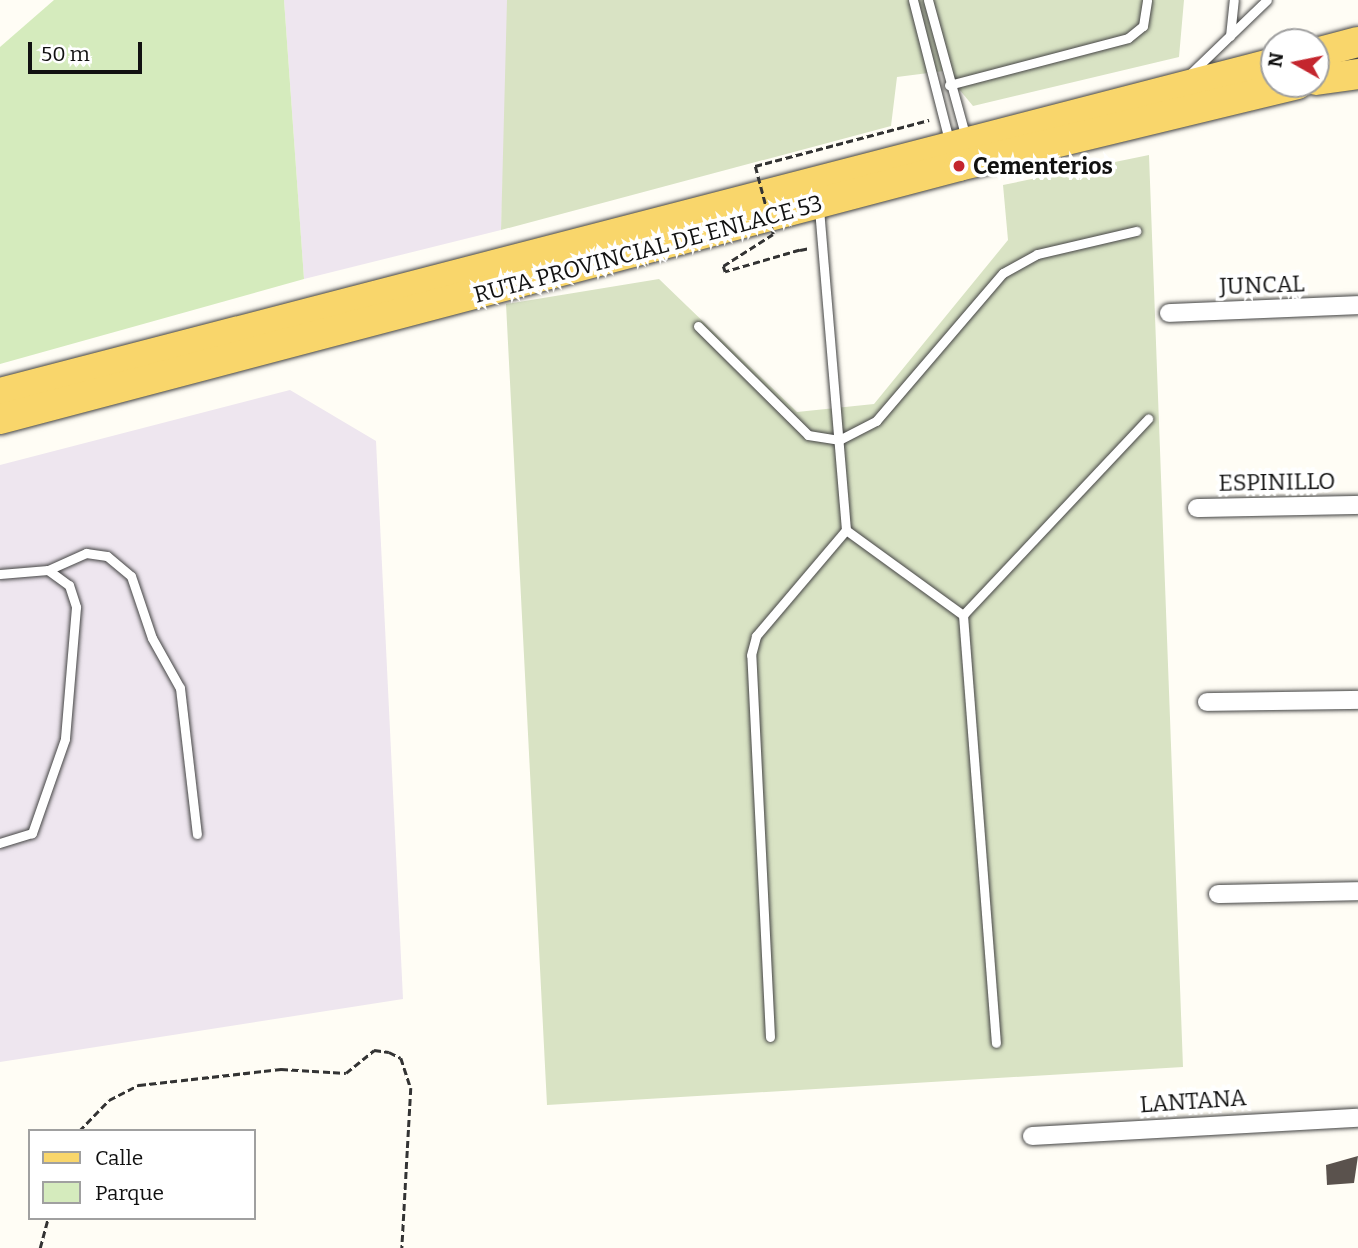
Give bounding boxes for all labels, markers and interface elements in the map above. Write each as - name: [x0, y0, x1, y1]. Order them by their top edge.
- scale bar: [32, 28, 145, 72]
- north arrow: [1260, 28, 1330, 98]
- text: 50 m: [41, 41, 90, 67]
- text: N: [1263, 51, 1288, 69]
- place label: Cementerios: [973, 152, 1113, 180]
- marker: Cementerios: [951, 158, 967, 174]
- street label: RUTA PROVINCIAL DE ENLACE 53: [471, 189, 825, 309]
- street label: JUNCAL: [1219, 270, 1305, 300]
- street label: ESPINILLO: [1218, 467, 1336, 497]
- street label: LANTANA: [1139, 1084, 1247, 1118]
- legend: [28, 1129, 256, 1220]
- text: Calle: [95, 1145, 143, 1171]
- text: Parque: [95, 1180, 164, 1206]

